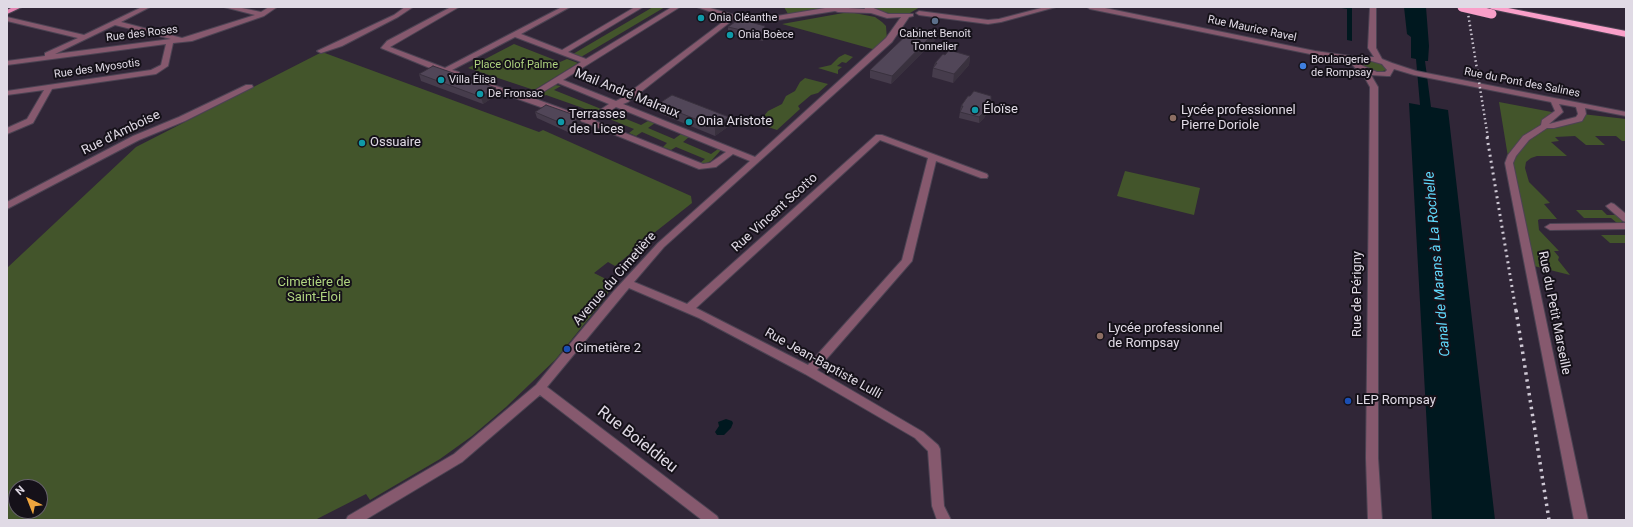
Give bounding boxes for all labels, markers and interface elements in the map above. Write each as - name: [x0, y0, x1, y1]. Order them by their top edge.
- place label: Onia Cléanthe: [709, 11, 777, 25]
- marker: Onia Cléanthe: [696, 13, 706, 23]
- street label: Rue Maurice Ravel: [1207, 13, 1297, 45]
- marker: Cabinet Benoît Tonnelier: [930, 16, 940, 26]
- street label: Rue des Roses: [105, 23, 179, 45]
- place label: Cabinet Benoît Tonnelier: [899, 27, 971, 53]
- place label: Onia Boèce: [738, 28, 794, 42]
- marker: Onia Boèce: [725, 30, 735, 40]
- place label: Boulangerie de Rompsay: [1311, 53, 1371, 79]
- street label: Rue des Myosotis: [53, 56, 141, 82]
- park label: Place Olof Palme: [474, 58, 558, 72]
- marker: Boulangerie de Rompsay: [1298, 61, 1308, 71]
- street label: Rue du Pont des Salines: [1463, 65, 1581, 101]
- street label: Mail André Malraux: [572, 66, 682, 122]
- place label: Villa Élisa: [449, 73, 496, 87]
- marker: Villa Élisa: [436, 75, 446, 85]
- place label: De Fronsac: [488, 87, 543, 101]
- marker: De Fronsac: [475, 89, 485, 99]
- place label: Éloïse: [983, 102, 1018, 118]
- place label: Lycée professionnel Pierre Doriole: [1181, 103, 1296, 134]
- marker: Éloïse: [970, 105, 980, 115]
- street label: Rue d'Amboise: [79, 107, 163, 159]
- place label: Terrasses des Lices: [569, 107, 626, 138]
- marker: Lycée professionnel Pierre Doriole: [1168, 113, 1178, 123]
- place label: Onia Aristote: [697, 114, 772, 130]
- marker: Terrasses des Lices: [556, 117, 566, 127]
- marker: Onia Aristote: [684, 117, 694, 127]
- place label: Ossuaire: [370, 135, 421, 151]
- marker: Ossuaire: [357, 138, 367, 148]
- street label: Rue Vincent Scotto: [729, 170, 821, 256]
- water label: Canal de Marans à La Rochelle: [1422, 171, 1454, 357]
- street label: Avenue du Cimetière: [570, 229, 660, 329]
- street label: Rue du Petit Marseille: [1534, 250, 1574, 376]
- street label: Rue de Périgny: [1350, 251, 1366, 337]
- park label: Cimetière de Saint-Éloi: [278, 275, 350, 306]
- place label: Lycée professionnel de Rompsay: [1108, 321, 1223, 352]
- street label: Rue Jean-Baptiste Lulli: [762, 325, 884, 403]
- marker: Lycée professionnel de Rompsay: [1095, 331, 1105, 341]
- place label: Cimetière 2: [575, 341, 641, 357]
- marker: Cimetière 2: [562, 344, 572, 354]
- place label: LEP Rompsay: [1356, 393, 1436, 409]
- marker: LEP Rompsay: [1343, 396, 1353, 406]
- street label: Rue Boieldieu: [593, 403, 681, 477]
- north arrow: [8, 479, 48, 519]
- text: N: [13, 483, 27, 498]

